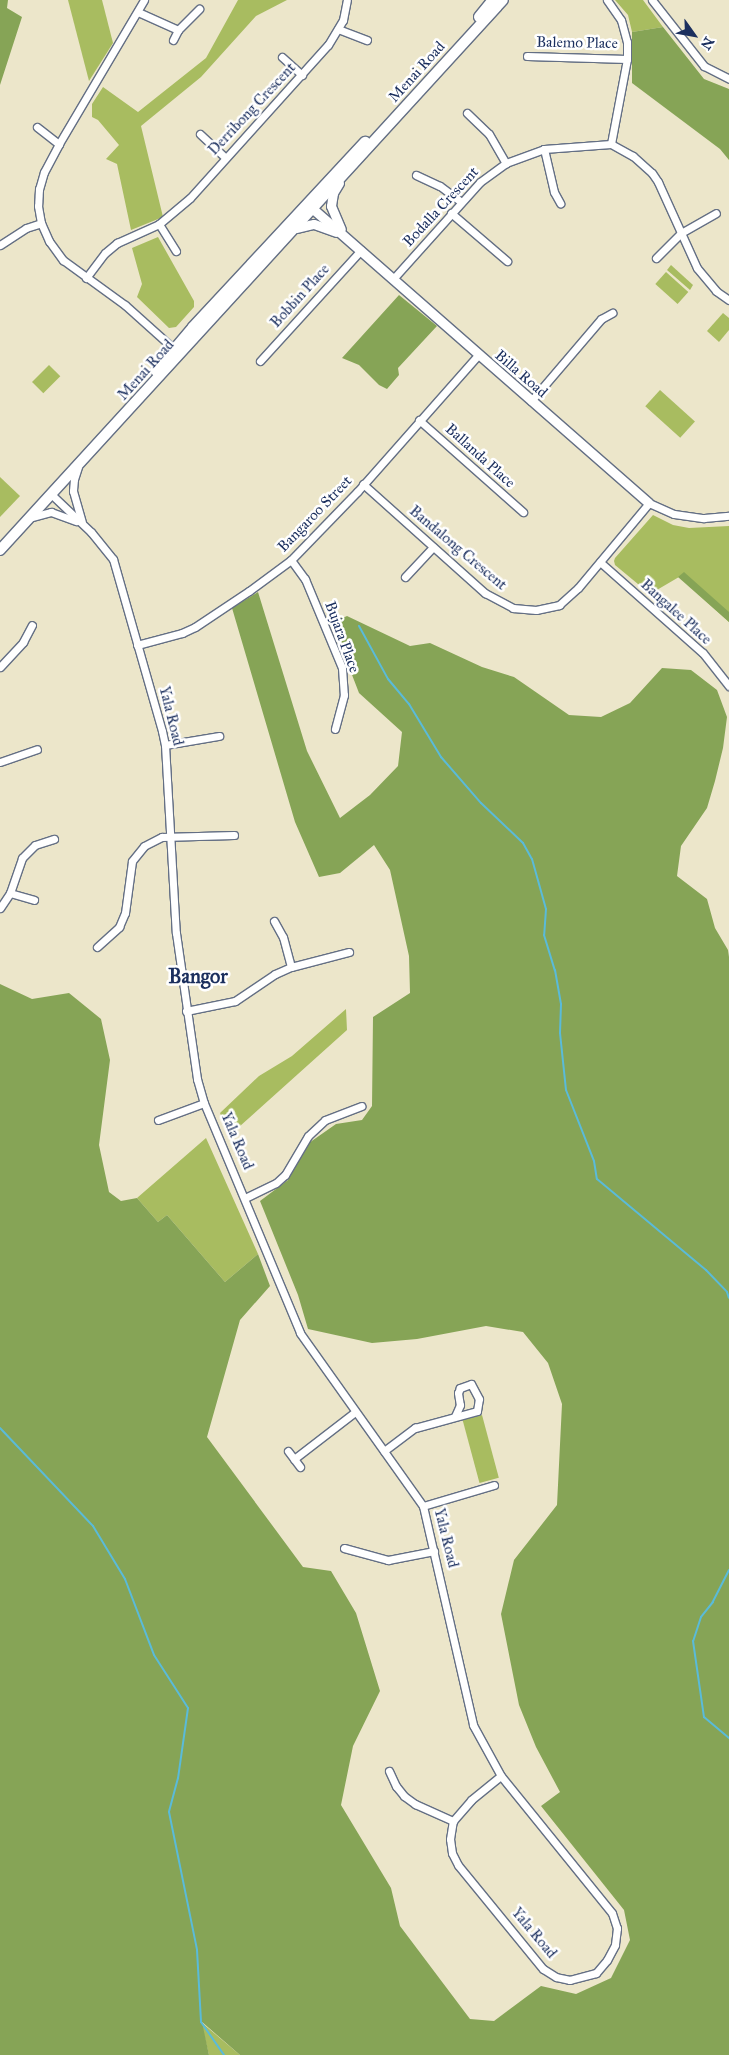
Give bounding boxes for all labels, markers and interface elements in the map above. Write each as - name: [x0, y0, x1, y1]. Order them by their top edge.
- north arrow: [669, 10, 719, 60]
- street label: Balemo Place: [536, 33, 618, 53]
- text: N: [697, 34, 717, 53]
- street label: Menai Road: [385, 38, 449, 106]
- street label: Derribong Crescent: [204, 59, 300, 159]
- street label: Bodalla Crescent: [399, 163, 483, 251]
- street label: Bobbin Place: [267, 261, 333, 331]
- street label: Menai Road: [114, 336, 178, 404]
- street label: Billa Road: [491, 346, 551, 402]
- street label: Ballanda Place: [441, 420, 519, 492]
- street label: Bangaroo Street: [274, 472, 356, 556]
- street label: Bandalong Crescent: [406, 502, 510, 594]
- street label: Bangalee Place: [637, 576, 715, 648]
- street label: Bujara Place: [321, 599, 363, 675]
- street label: Yala Road: [155, 684, 187, 748]
- district label: Bangor: [168, 964, 228, 988]
- street label: Yala Road: [217, 1110, 257, 1172]
- street label: Yala Road: [430, 1506, 462, 1570]
- street label: Yala Road: [508, 1904, 560, 1962]

